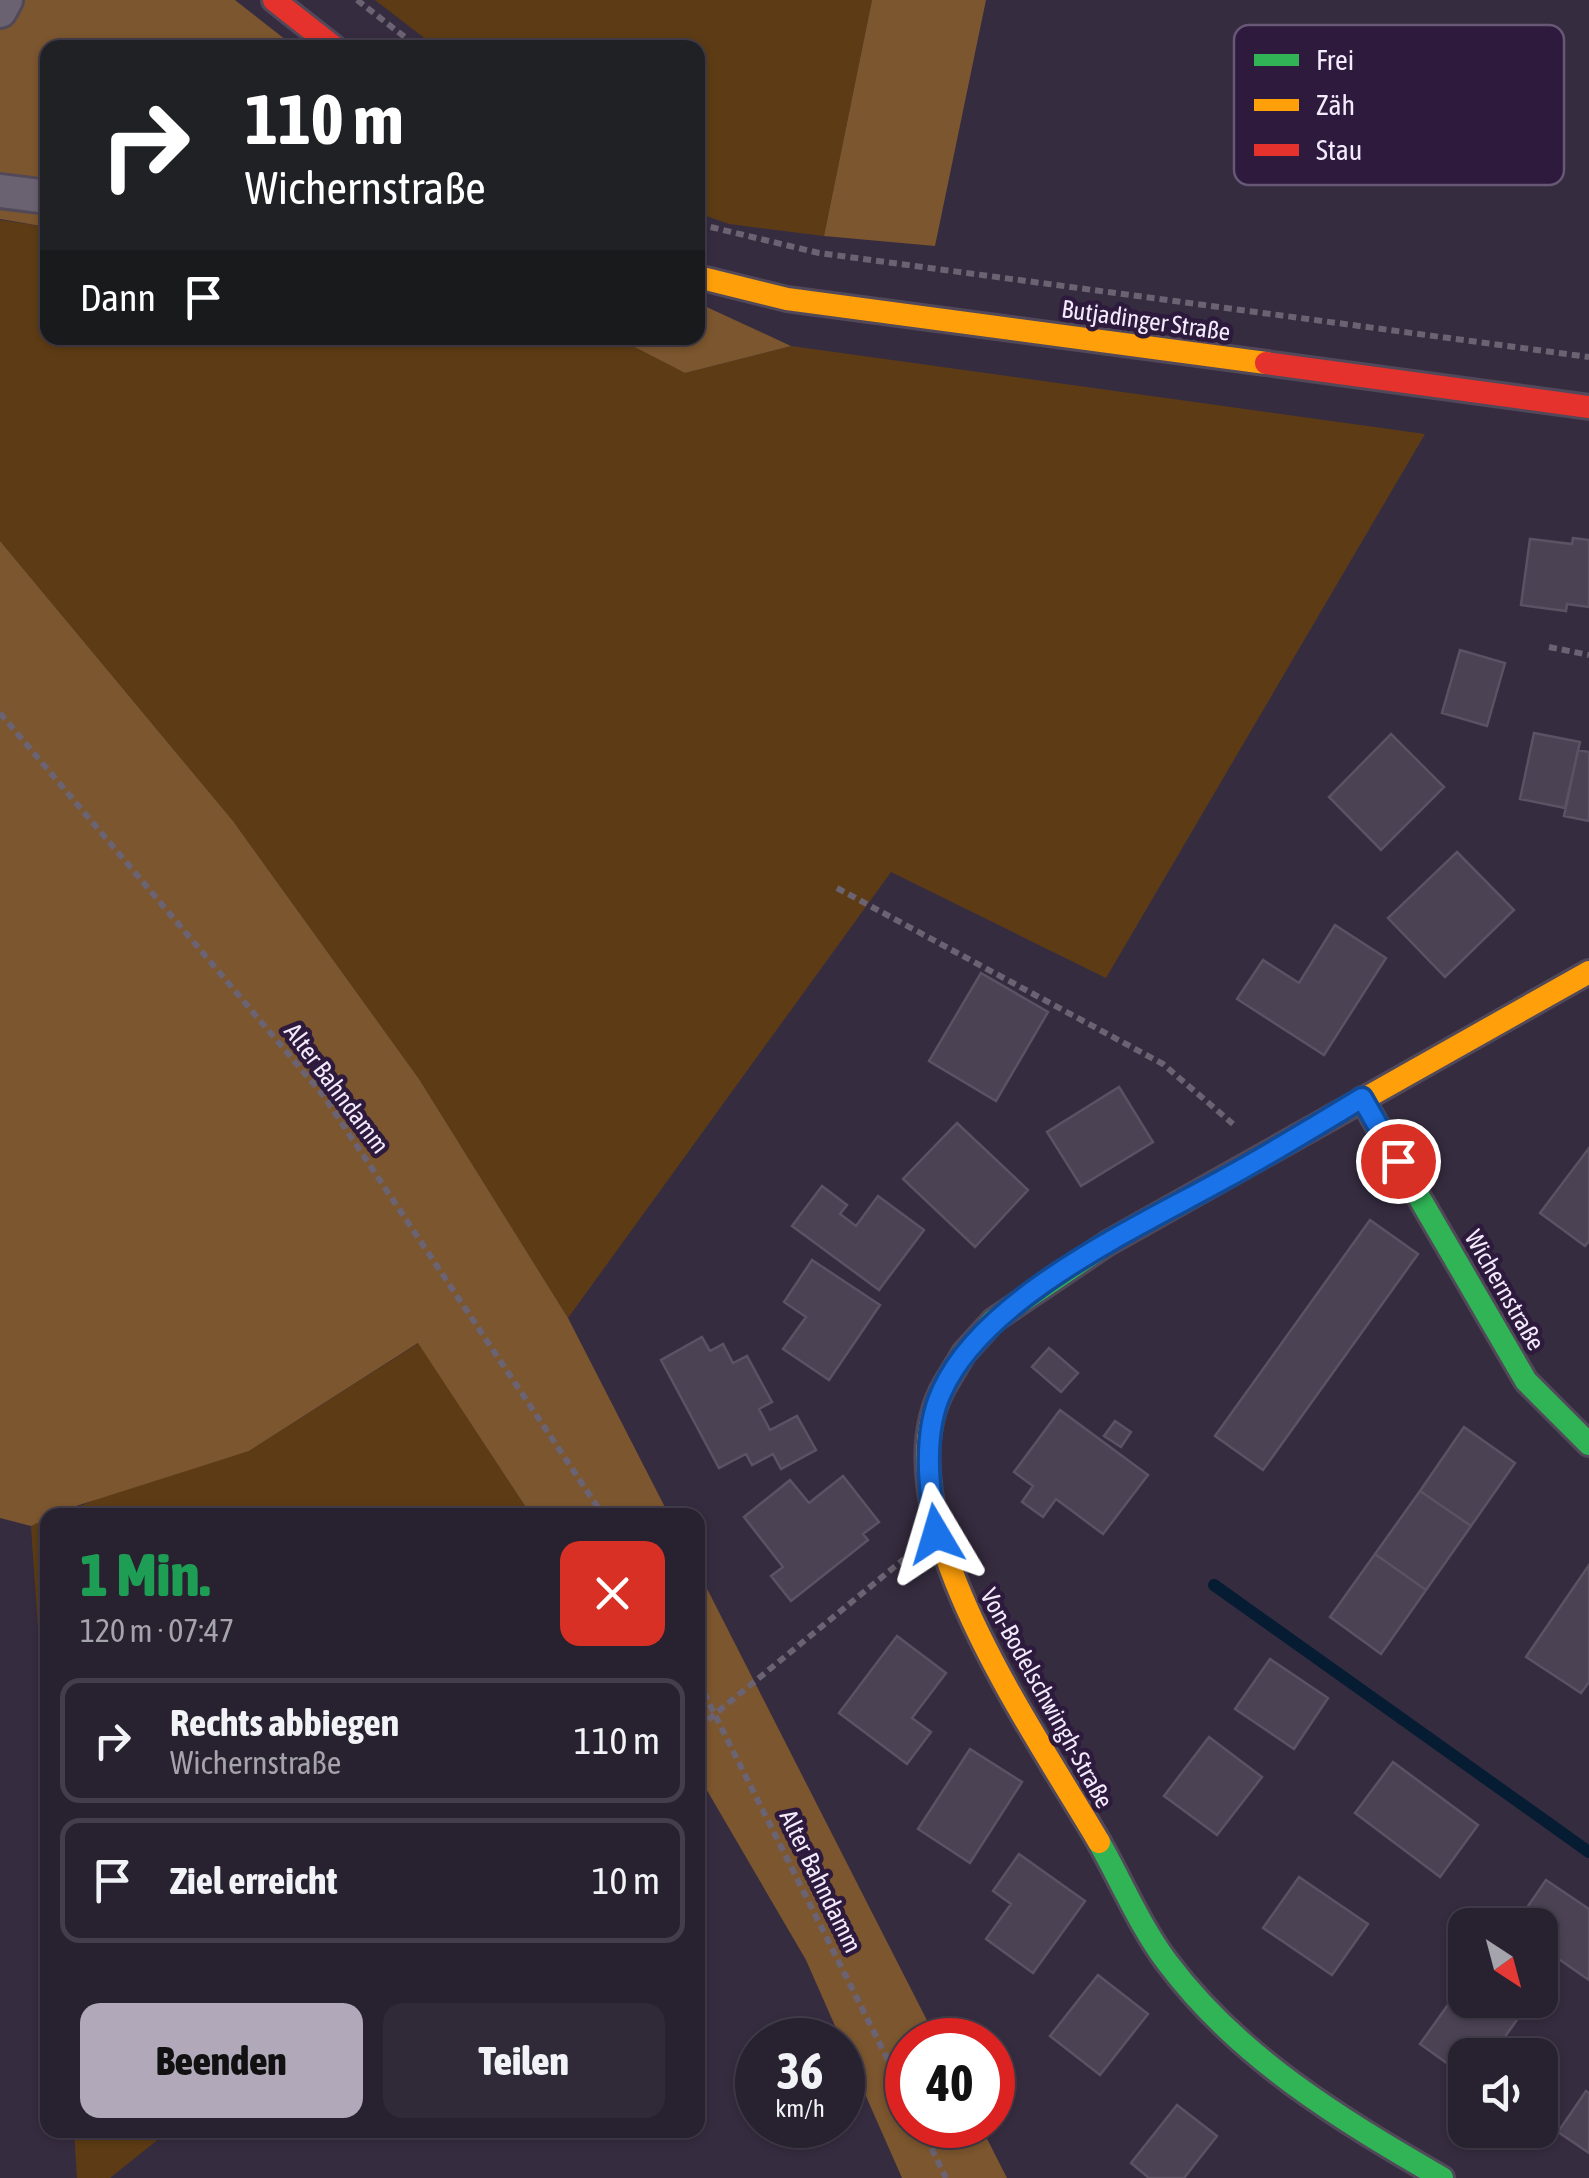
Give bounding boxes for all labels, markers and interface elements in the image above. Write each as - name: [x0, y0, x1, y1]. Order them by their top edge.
- legend: [1234, 25, 1564, 185]
- text: Frei: [1316, 44, 1354, 76]
- text: 110 m: [245, 79, 404, 159]
- icon: right: [80, 80, 210, 210]
- text: Zäh: [1316, 89, 1355, 121]
- text: Stau: [1316, 134, 1362, 166]
- text: Wichernstraße: [245, 162, 486, 214]
- icon: arrive: [176, 270, 231, 325]
- text: Dann: [80, 276, 156, 319]
- street label: Butjadinger Straße: [1060, 294, 1232, 346]
- street label: Alter Bahndamm: [279, 1018, 395, 1158]
- pin: [1356, 1119, 1441, 1204]
- icon: arrive: [1371, 1134, 1426, 1189]
- street label: Wichernstraße: [1459, 1225, 1551, 1355]
- position arrow: [884, 1482, 988, 1586]
- text: 1 Min.: [80, 1540, 210, 1609]
- button: close: [560, 1541, 665, 1646]
- street label: Von-Bodelschwingh-Straße: [975, 1583, 1119, 1813]
- text: 120 m · 07:47: [80, 1612, 234, 1649]
- text: Rechts abbiegen: [170, 1701, 399, 1744]
- icon: right: [85, 1713, 140, 1768]
- text: 110 m: [574, 1719, 660, 1762]
- text: Wichernstraße: [170, 1744, 341, 1781]
- street label: Alter Bahndamm: [774, 1805, 868, 1957]
- icon: arrive: [85, 1853, 140, 1908]
- text: Ziel erreicht: [170, 1859, 337, 1902]
- text: 10 m: [592, 1859, 660, 1902]
- north arrow: [1448, 1908, 1558, 2018]
- map controls: [1448, 1908, 1558, 2148]
- button: Beenden: [80, 2003, 363, 2118]
- button: Teilen: [383, 2003, 665, 2118]
- speed limit sign: 40: [885, 2018, 1015, 2148]
- button: sound: [1448, 2038, 1558, 2148]
- text: 36: [776, 2042, 823, 2100]
- text: km/h: [775, 2094, 825, 2122]

